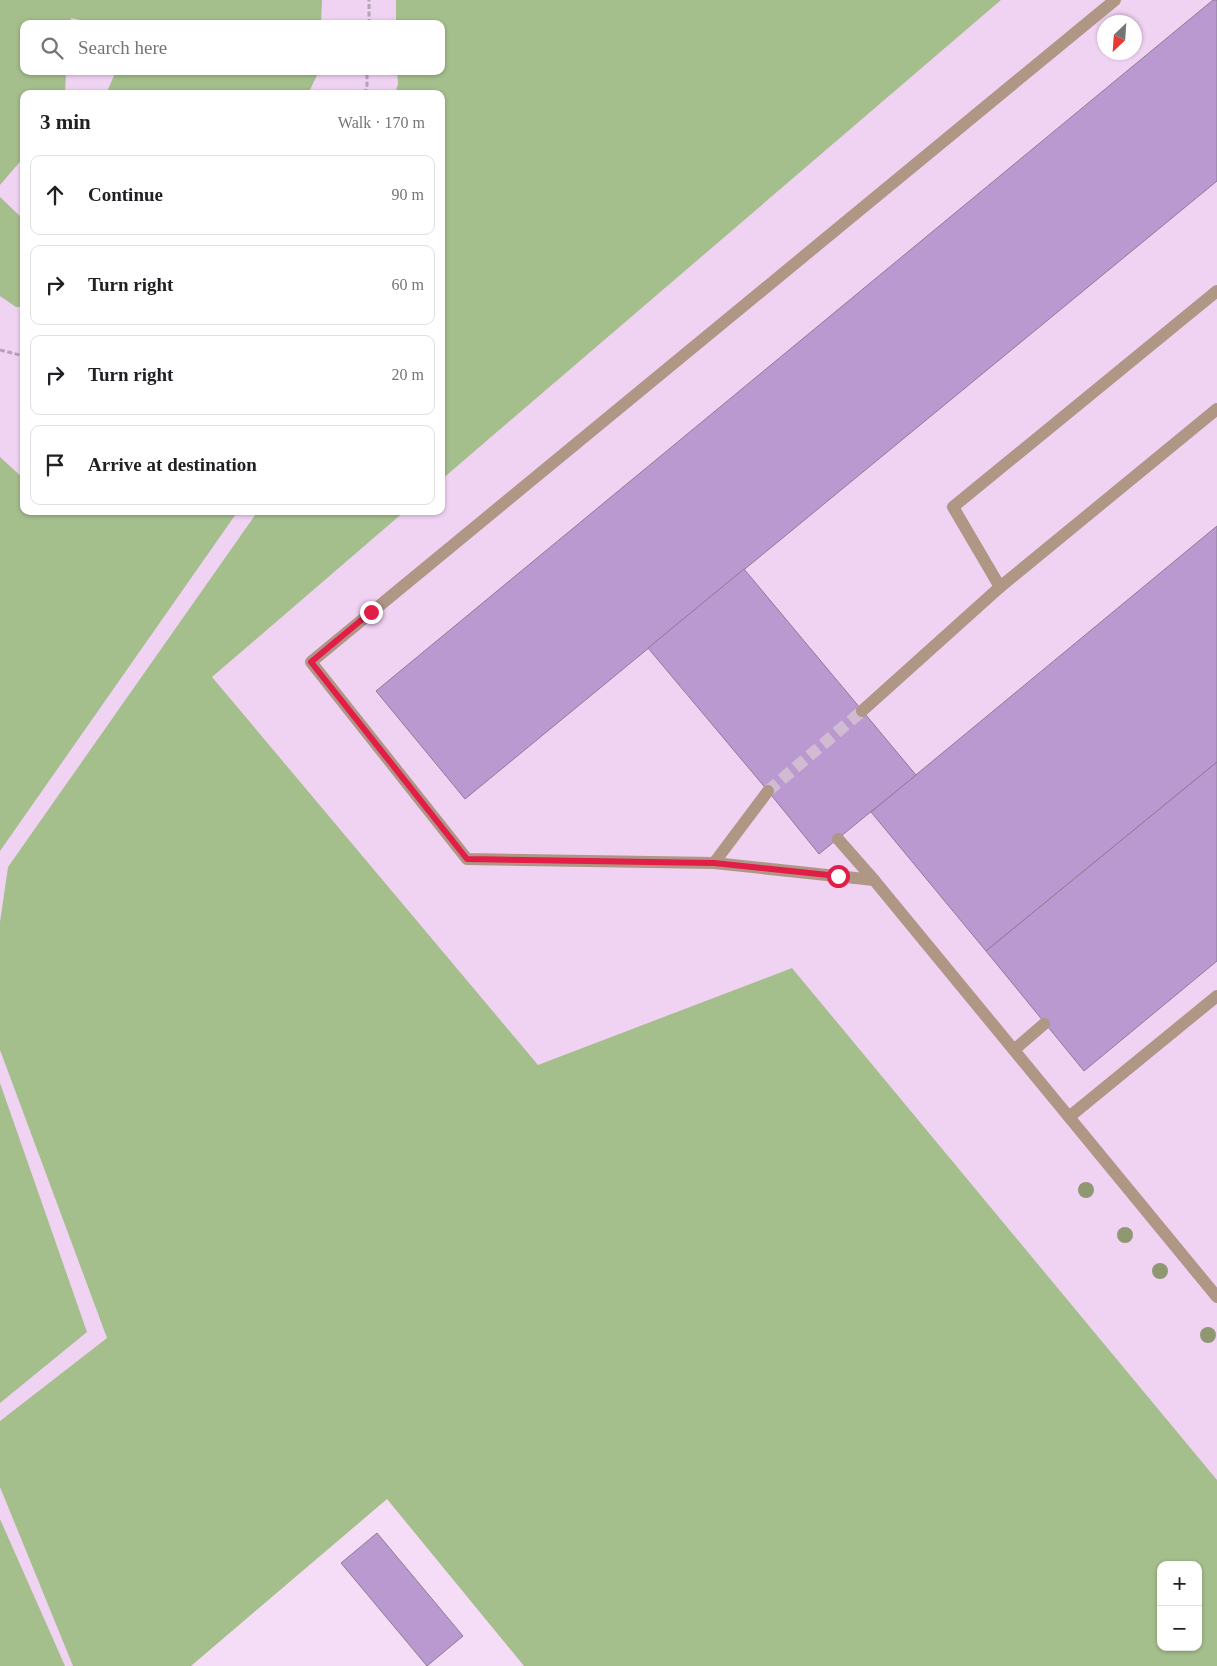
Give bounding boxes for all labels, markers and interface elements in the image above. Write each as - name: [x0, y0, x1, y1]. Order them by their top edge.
- north arrow: [1097, 15, 1142, 60]
- search box: [20, 20, 445, 75]
- icon: search: [38, 34, 66, 62]
- text: Search here: [78, 37, 167, 58]
- text: 3 min: [40, 110, 91, 134]
- text: Walk · 170 m: [338, 114, 425, 131]
- icon: ahead: [41, 181, 69, 209]
- text: Continue: [88, 184, 163, 205]
- text: 90 m: [392, 186, 424, 203]
- icon: right: [41, 271, 69, 299]
- text: Turn right: [88, 274, 173, 295]
- text: 60 m: [392, 276, 424, 293]
- icon: right: [41, 361, 69, 389]
- text: Turn right: [88, 364, 173, 385]
- text: 20 m: [392, 366, 424, 383]
- icon: arrive: [41, 451, 69, 479]
- text: Arrive at destination: [88, 454, 257, 475]
- route end: [360, 601, 383, 624]
- route start: [827, 865, 850, 888]
- map controls: [1157, 1561, 1202, 1651]
- button: +: [1157, 1561, 1202, 1606]
- button: −: [1157, 1606, 1202, 1651]

